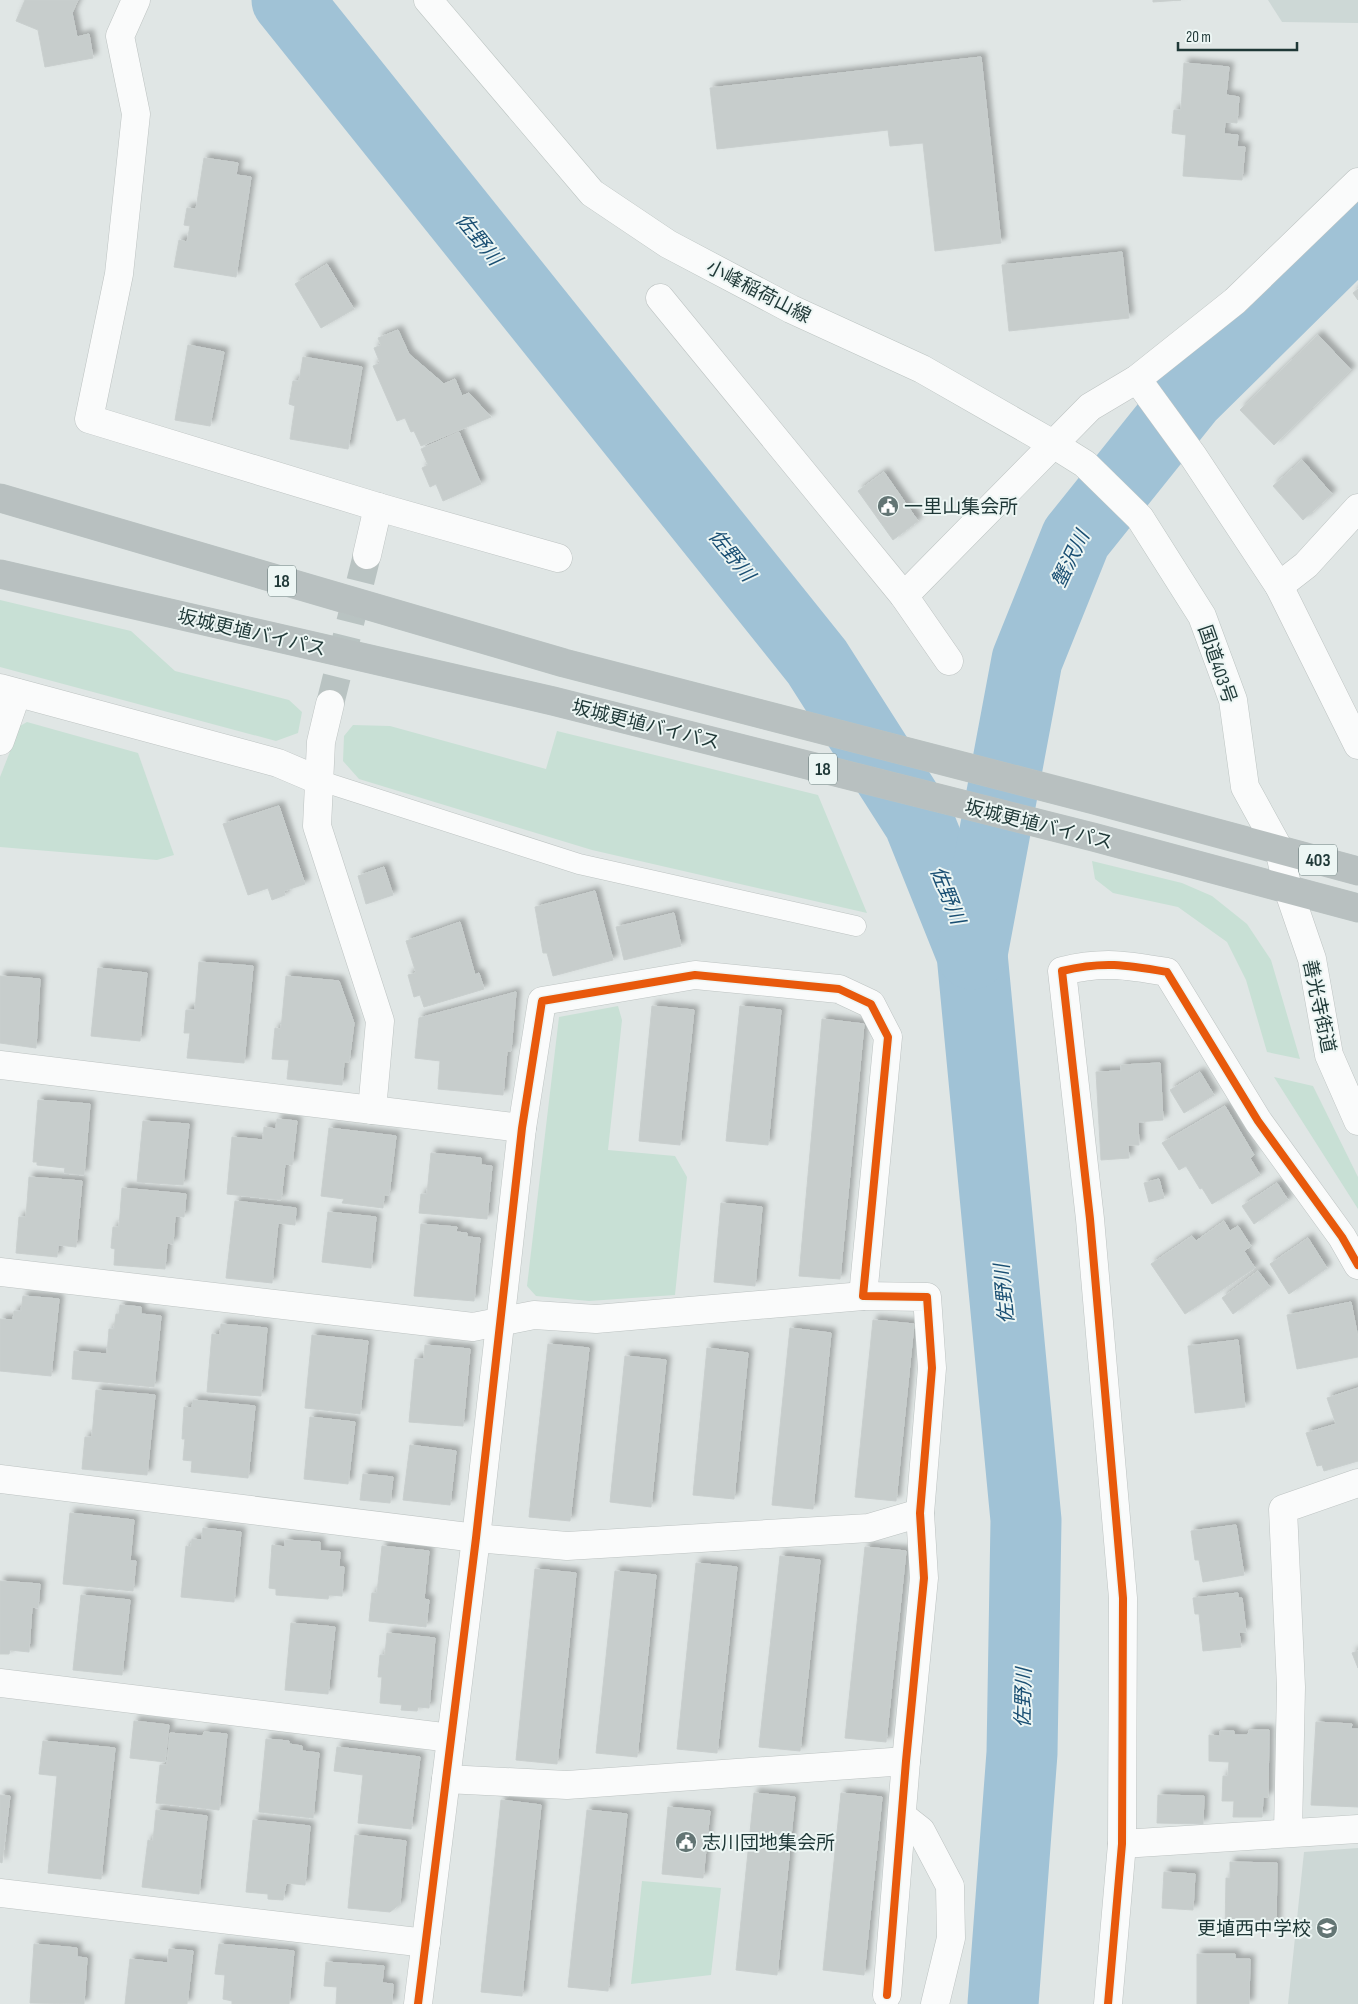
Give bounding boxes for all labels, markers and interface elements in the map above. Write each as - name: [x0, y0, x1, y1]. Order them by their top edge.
- scale bar: [1178, 20, 1297, 52]
- text: 20 m: [1186, 28, 1211, 47]
- water label: 佐野川: [450, 209, 508, 272]
- street label: 小峰稲荷山線: [702, 256, 814, 328]
- public building icon: 一里山集会所: [876, 494, 900, 518]
- place label: 一里山集会所: [904, 496, 1018, 519]
- water label: 佐野川: [703, 525, 761, 588]
- water label: 蟹沢川: [1047, 525, 1096, 592]
- road number: 18: [268, 566, 296, 596]
- street label: 坂城更埴バイパス: [175, 605, 328, 662]
- street label: 国道403号: [1192, 622, 1241, 707]
- street label: 坂城更埴バイパス: [569, 696, 722, 755]
- road number: 18: [809, 754, 837, 784]
- street label: 坂城更埴バイパス: [962, 796, 1115, 855]
- road number: 403: [1299, 844, 1337, 876]
- water label: 佐野川: [925, 863, 970, 930]
- street label: 善光寺街道: [1297, 957, 1340, 1055]
- water label: 佐野川: [990, 1261, 1020, 1325]
- water label: 佐野川: [1011, 1666, 1037, 1728]
- public building icon: 志川団地集会所: [674, 1830, 698, 1854]
- place label: 志川団地集会所: [702, 1832, 835, 1855]
- school or university icon: 更埴西中学校: [1315, 1916, 1339, 1940]
- place label: 更埴西中学校: [1197, 1918, 1311, 1941]

